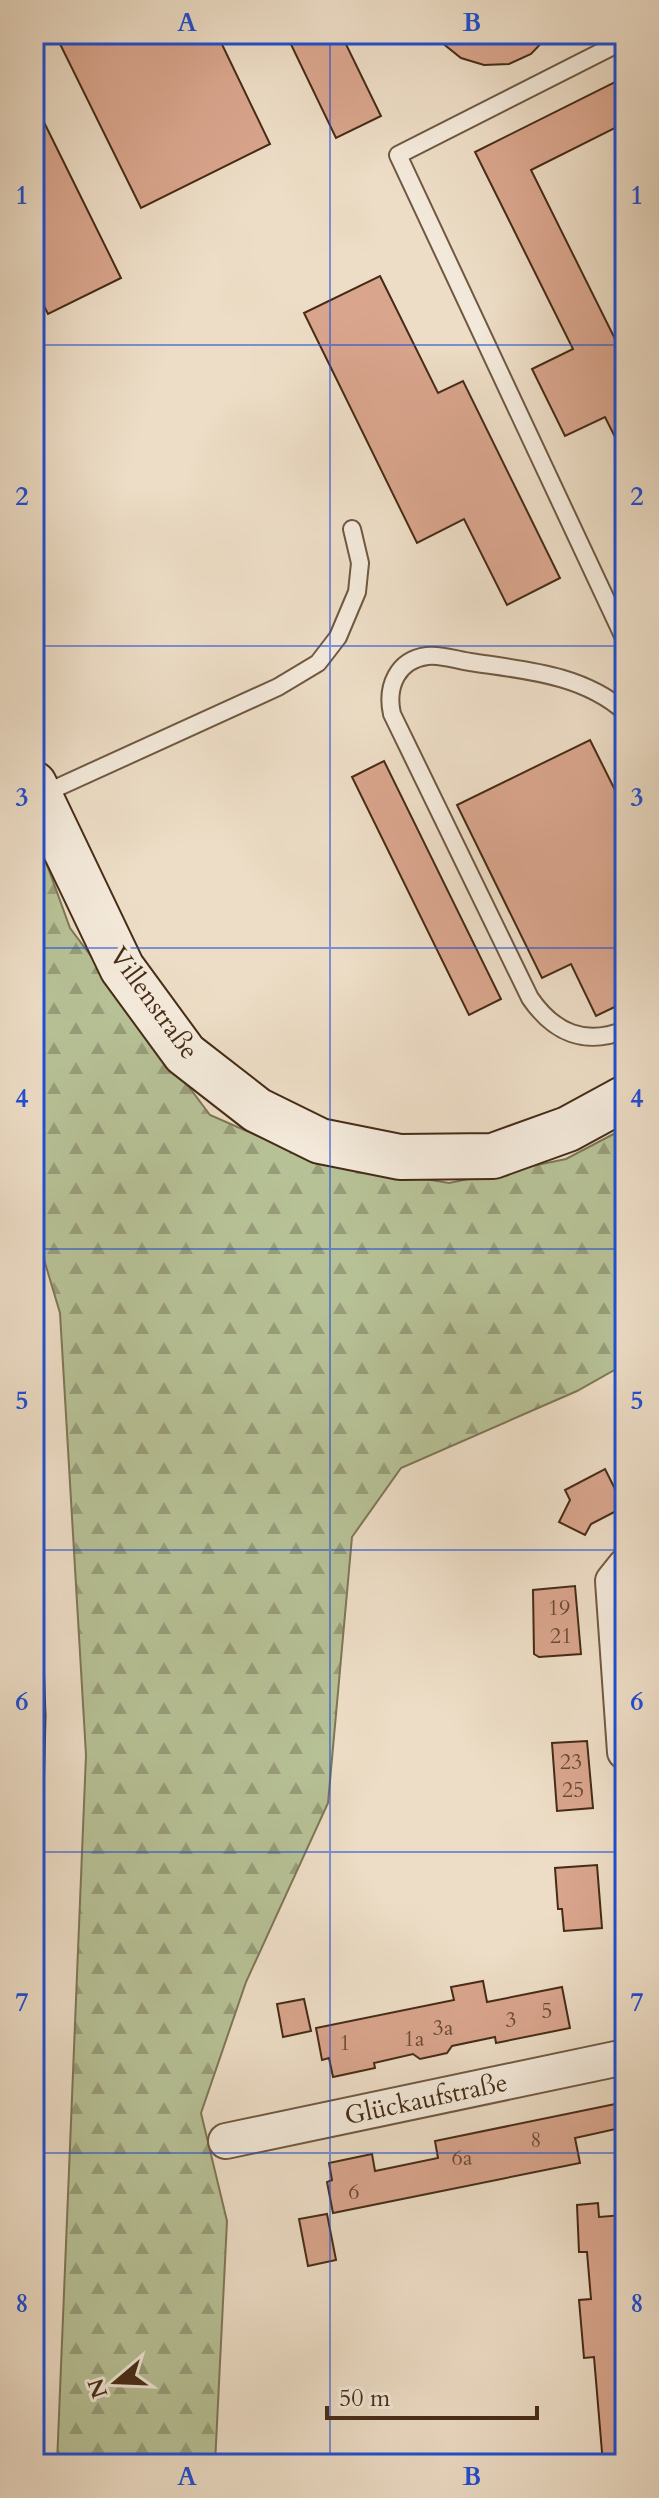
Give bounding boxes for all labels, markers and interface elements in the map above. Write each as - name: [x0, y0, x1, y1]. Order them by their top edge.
- text: A: [177, 5, 197, 40]
- text: B: [463, 5, 481, 40]
- text: 1: [15, 178, 29, 213]
- text: 1: [630, 178, 644, 213]
- text: 2: [15, 479, 29, 514]
- text: 2: [630, 479, 644, 514]
- text: 3: [15, 780, 29, 815]
- text: 3: [630, 780, 644, 815]
- street label: Villenstraße: [101, 940, 207, 1066]
- text: 4: [15, 1081, 29, 1116]
- text: 4: [630, 1081, 644, 1116]
- text: 5: [15, 1383, 29, 1418]
- text: 5: [630, 1383, 644, 1418]
- house number: 19: [548, 1593, 570, 1623]
- house number: 21: [550, 1621, 572, 1651]
- text: 6: [15, 1684, 29, 1719]
- text: 6: [630, 1684, 644, 1719]
- house number: 23: [560, 1747, 582, 1777]
- house number: 25: [562, 1775, 584, 1805]
- text: 7: [15, 1985, 29, 2020]
- text: 7: [630, 1985, 644, 2020]
- house number: 5: [541, 1996, 553, 2026]
- house number: 3: [505, 2005, 517, 2035]
- house number: 3a: [433, 2013, 454, 2043]
- house number: 1a: [404, 2024, 425, 2054]
- house number: 1: [339, 2028, 351, 2058]
- street label: Glückaufstraße: [341, 2065, 511, 2133]
- house number: 8: [530, 2125, 542, 2155]
- house number: 6a: [452, 2143, 473, 2173]
- house number: 6: [348, 2177, 360, 2207]
- text: 8: [15, 2286, 29, 2321]
- text: 8: [630, 2286, 644, 2321]
- north arrow: [76, 2342, 156, 2422]
- scale bar: [327, 2370, 537, 2420]
- text: N: [81, 2374, 115, 2402]
- text: 50 m: [339, 2382, 391, 2415]
- text: A: [177, 2459, 197, 2494]
- text: B: [463, 2459, 481, 2494]

